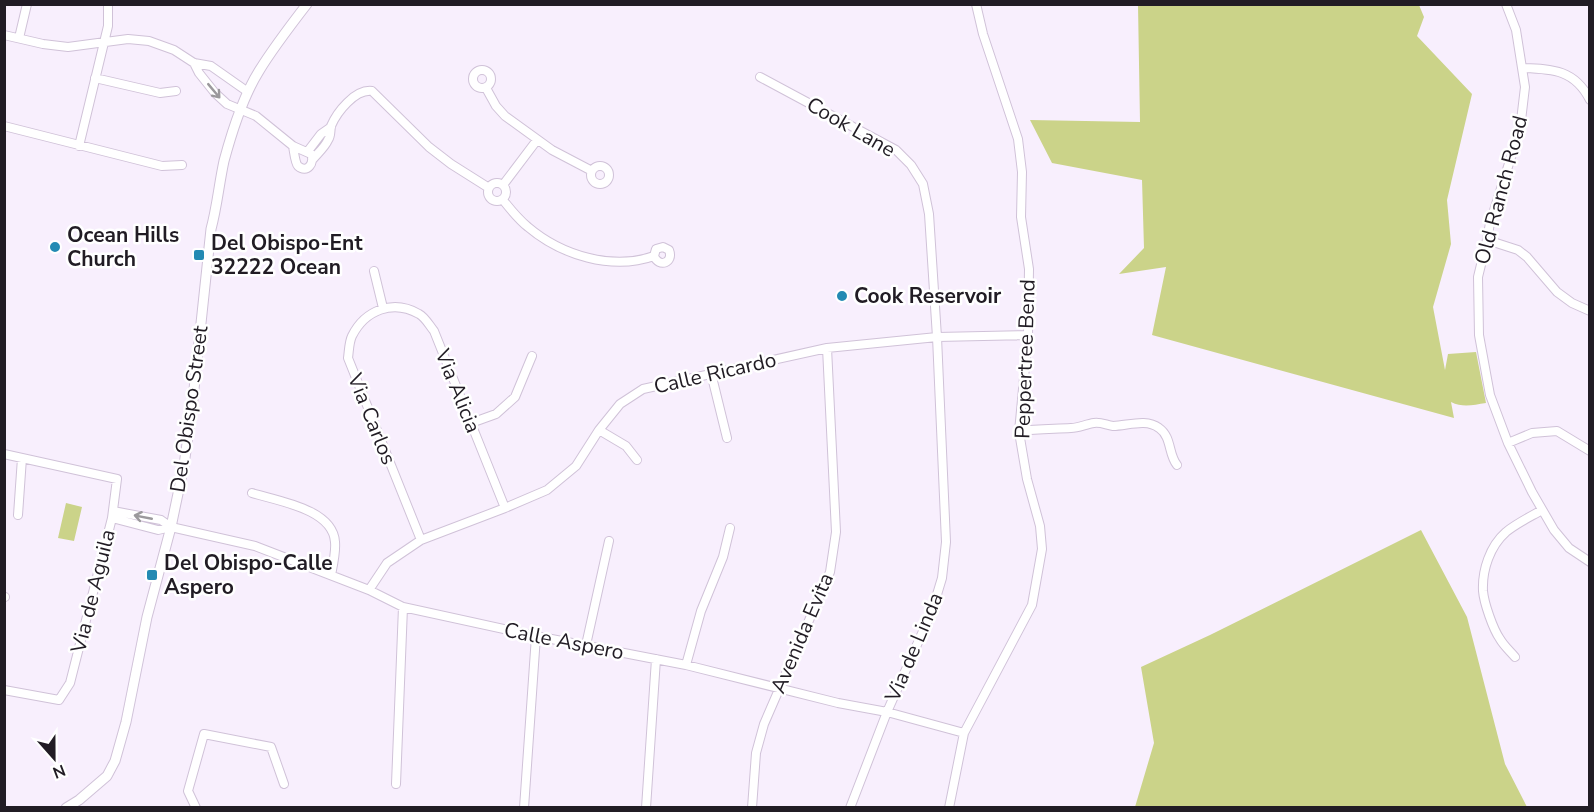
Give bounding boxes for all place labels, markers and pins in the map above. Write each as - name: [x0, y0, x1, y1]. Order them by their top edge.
- place label: Ocean Hills Church: [67, 221, 179, 273]
- place label: Del Obispo-Ent 32222 Ocean: [211, 229, 363, 281]
- marker: Ocean Hills Church: [48, 240, 62, 254]
- marker: Del Obispo-Ent 32222 Ocean: [192, 248, 206, 262]
- place label: Cook Reservoir: [854, 282, 1002, 310]
- marker: Cook Reservoir: [835, 289, 849, 303]
- place label: Del Obispo-Calle Aspero: [164, 549, 333, 601]
- marker: Del Obispo-Calle Aspero: [145, 568, 159, 582]

